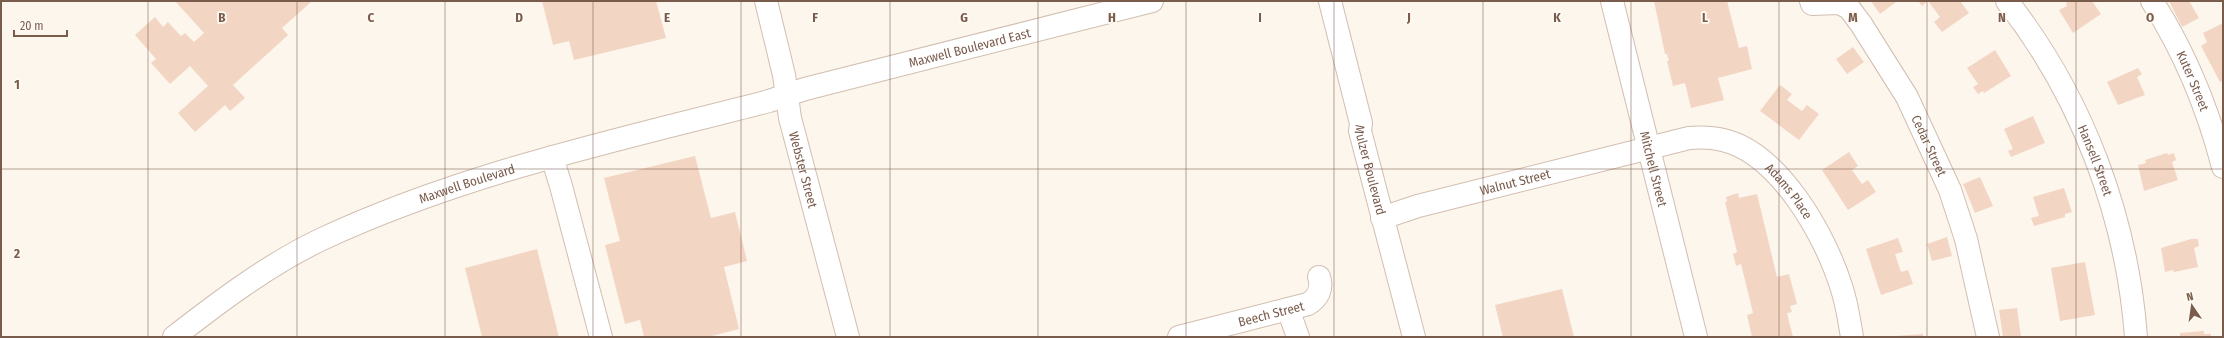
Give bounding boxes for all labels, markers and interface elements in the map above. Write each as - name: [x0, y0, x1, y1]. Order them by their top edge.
- text: B: [218, 10, 226, 25]
- text: C: [368, 10, 375, 25]
- text: D: [515, 10, 523, 25]
- text: E: [664, 10, 670, 25]
- text: F: [812, 10, 818, 25]
- text: G: [960, 10, 968, 25]
- text: H: [1108, 10, 1116, 25]
- text: I: [1258, 10, 1262, 25]
- text: J: [1406, 10, 1411, 25]
- text: K: [1553, 10, 1561, 25]
- text: L: [1702, 10, 1708, 25]
- text: M: [1848, 10, 1858, 25]
- text: N: [1998, 10, 2006, 25]
- text: O: [2146, 10, 2154, 25]
- scale bar: [14, 12, 67, 38]
- text: 20 m: [20, 19, 44, 33]
- street label: Maxwell Boulevard East: [907, 25, 1033, 70]
- street label: Kuter Street: [2173, 49, 2212, 114]
- text: 1: [14, 77, 20, 92]
- street label: Cedar Street: [1908, 113, 1950, 179]
- street label: Hansell Street: [2075, 122, 2116, 199]
- street label: Mulzer Boulevard: [1352, 124, 1389, 216]
- street label: Webster Street: [786, 130, 821, 210]
- street label: Mitchell Street: [1637, 130, 1670, 209]
- street label: Adams Place: [1762, 160, 1815, 222]
- street label: Maxwell Boulevard: [417, 161, 517, 207]
- street label: Walnut Street: [1478, 166, 1553, 198]
- text: 2: [13, 246, 20, 261]
- north arrow: [2172, 286, 2212, 326]
- text: N: [2185, 290, 2195, 304]
- street label: Beech Street: [1237, 298, 1306, 330]

